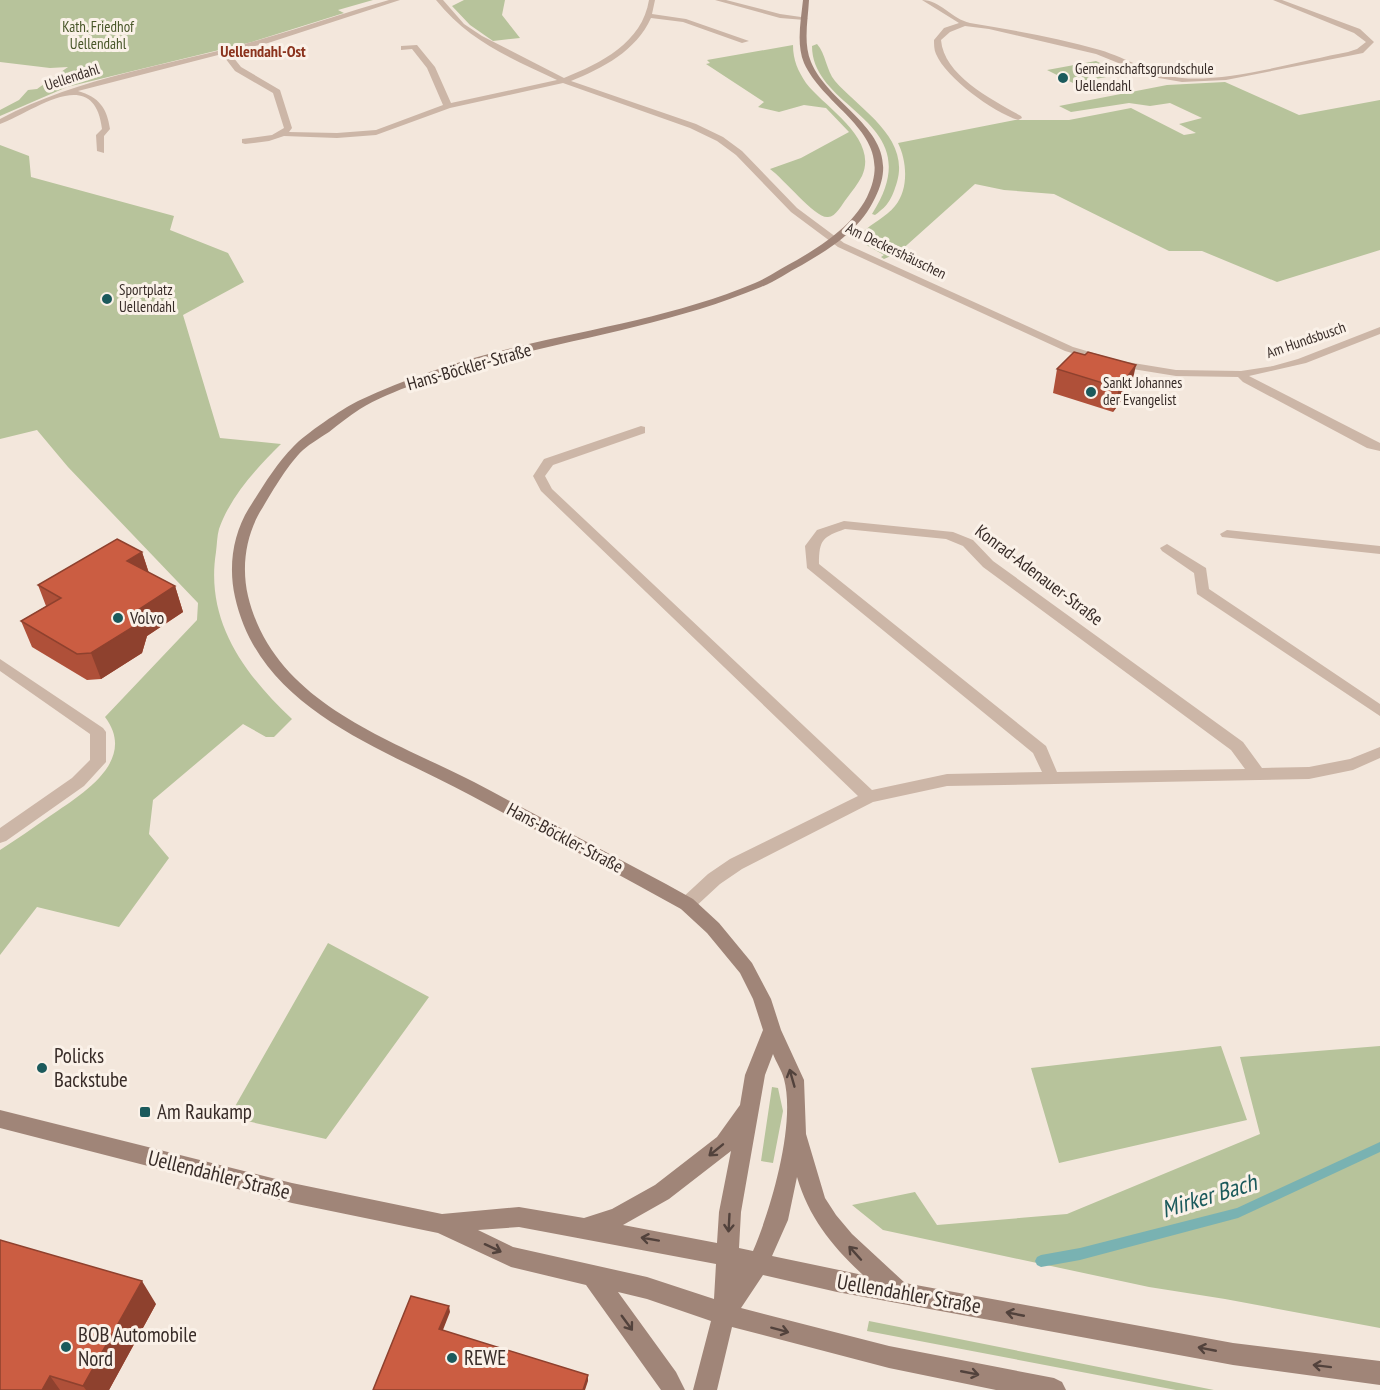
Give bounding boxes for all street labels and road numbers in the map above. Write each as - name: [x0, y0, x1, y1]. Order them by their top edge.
- street label: Uellendahl: [42, 59, 102, 94]
- street label: Am Deckershäuschen: [843, 218, 949, 283]
- street label: Am Hundsbusch: [1264, 317, 1348, 362]
- street label: Hans-Böckler-Straße: [404, 338, 534, 395]
- street label: Konrad-Adenauer-Straße: [971, 519, 1108, 630]
- street label: Hans-Böckler-Straße: [503, 797, 627, 878]
- street label: Uellendahler Straße: [145, 1144, 293, 1205]
- street label: Uellendahler Straße: [835, 1268, 983, 1319]

